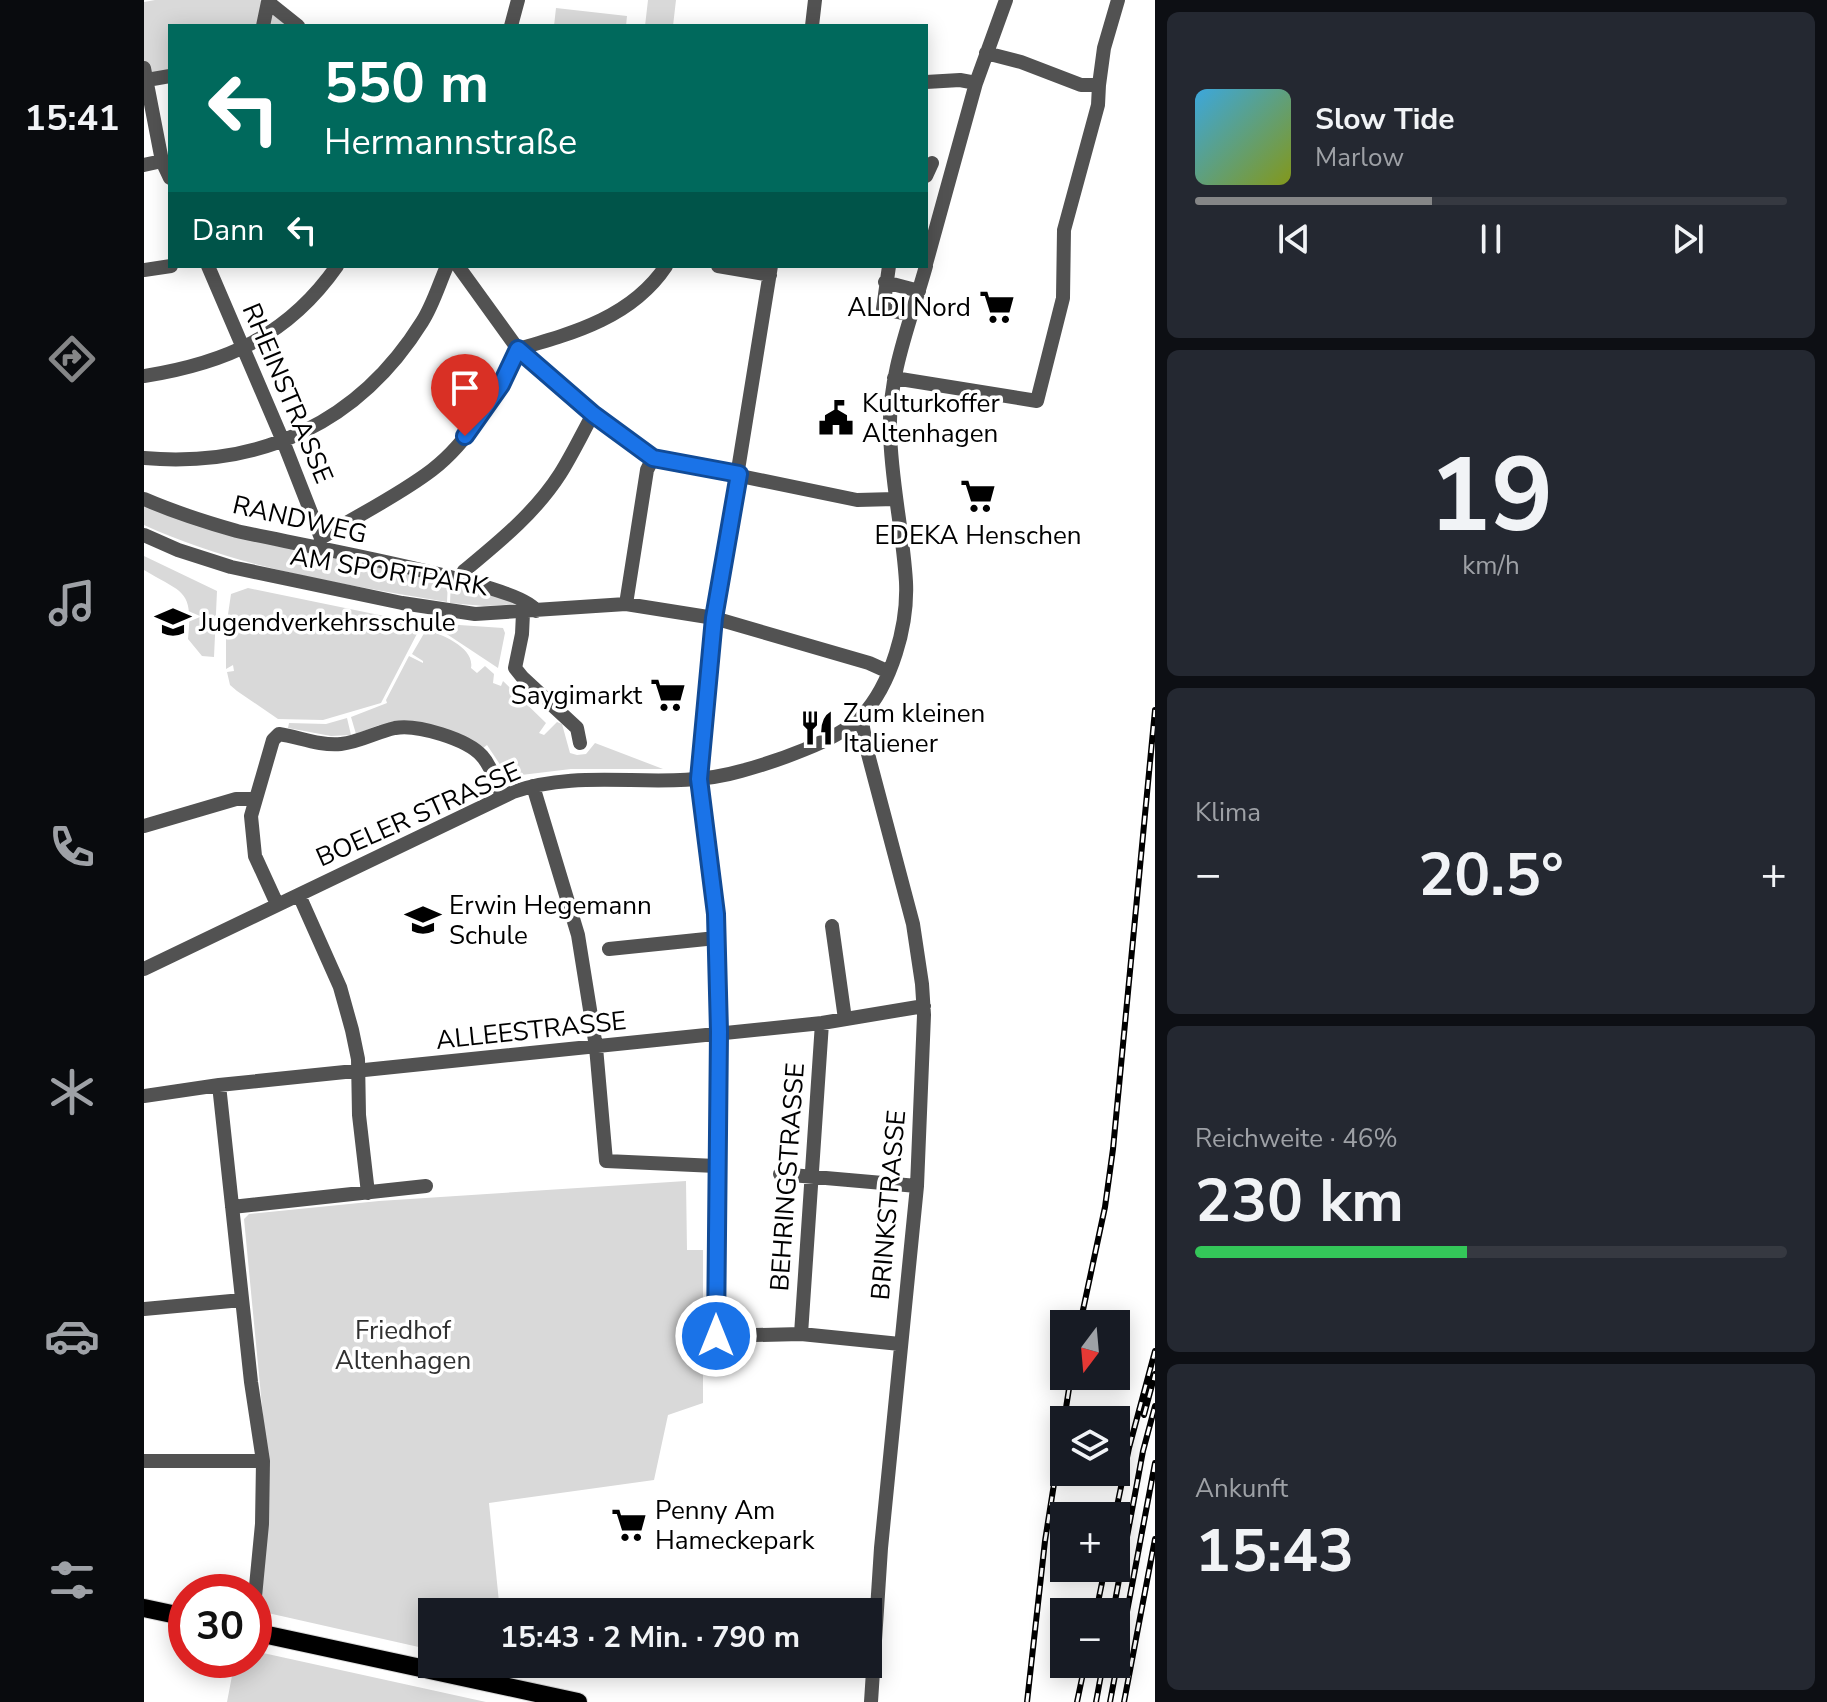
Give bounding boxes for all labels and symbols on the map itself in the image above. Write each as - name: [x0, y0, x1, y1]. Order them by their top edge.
- supermarket icon: ALDI Nord: [978, 288, 1016, 326]
- place label: ALDI Nord: [847, 290, 971, 325]
- street label: RHEINSTRASSE: [234, 298, 341, 489]
- pin: [431, 354, 499, 436]
- place label: Kulturkoffer Altenhagen: [862, 386, 1000, 451]
- public building icon: Kulturkoffer Altenhagen: [817, 399, 855, 437]
- supermarket icon: EDEKA Henschen: [959, 477, 997, 515]
- street label: RANDWEG: [229, 487, 370, 552]
- place label: EDEKA Henschen: [874, 518, 1082, 553]
- street label: AM SPORTPARK: [288, 539, 491, 605]
- school or university icon: Jugendverkehrsschule: [154, 603, 192, 641]
- place label: Jugendverkehrsschule: [198, 605, 456, 640]
- supermarket icon: Saygimarkt: [649, 676, 687, 714]
- place label: Saygimarkt: [511, 678, 643, 713]
- place label: Zum kleinen Italiener: [843, 696, 985, 761]
- restaurant icon: Zum kleinen Italiener: [798, 709, 836, 747]
- street label: BOELER STRASSE: [310, 754, 526, 875]
- place label: Erwin Hegemann Schule: [449, 888, 652, 953]
- school or university icon: Erwin Hegemann Schule: [404, 901, 442, 939]
- street label: ALLEESTRASSE: [434, 1003, 628, 1058]
- street label: BEHRINGSTRASSE: [762, 1062, 813, 1292]
- street label: BRINKSTRASSE: [863, 1109, 914, 1302]
- position arrow: [674, 1294, 758, 1378]
- north arrow: [1050, 1310, 1130, 1390]
- park label: Friedhof Altenhagen: [335, 1313, 471, 1378]
- place label: Penny Am Hameckepark: [655, 1493, 815, 1558]
- supermarket icon: Penny Am Hameckepark: [610, 1506, 648, 1544]
- speed limit sign: 30: [168, 1574, 272, 1678]

